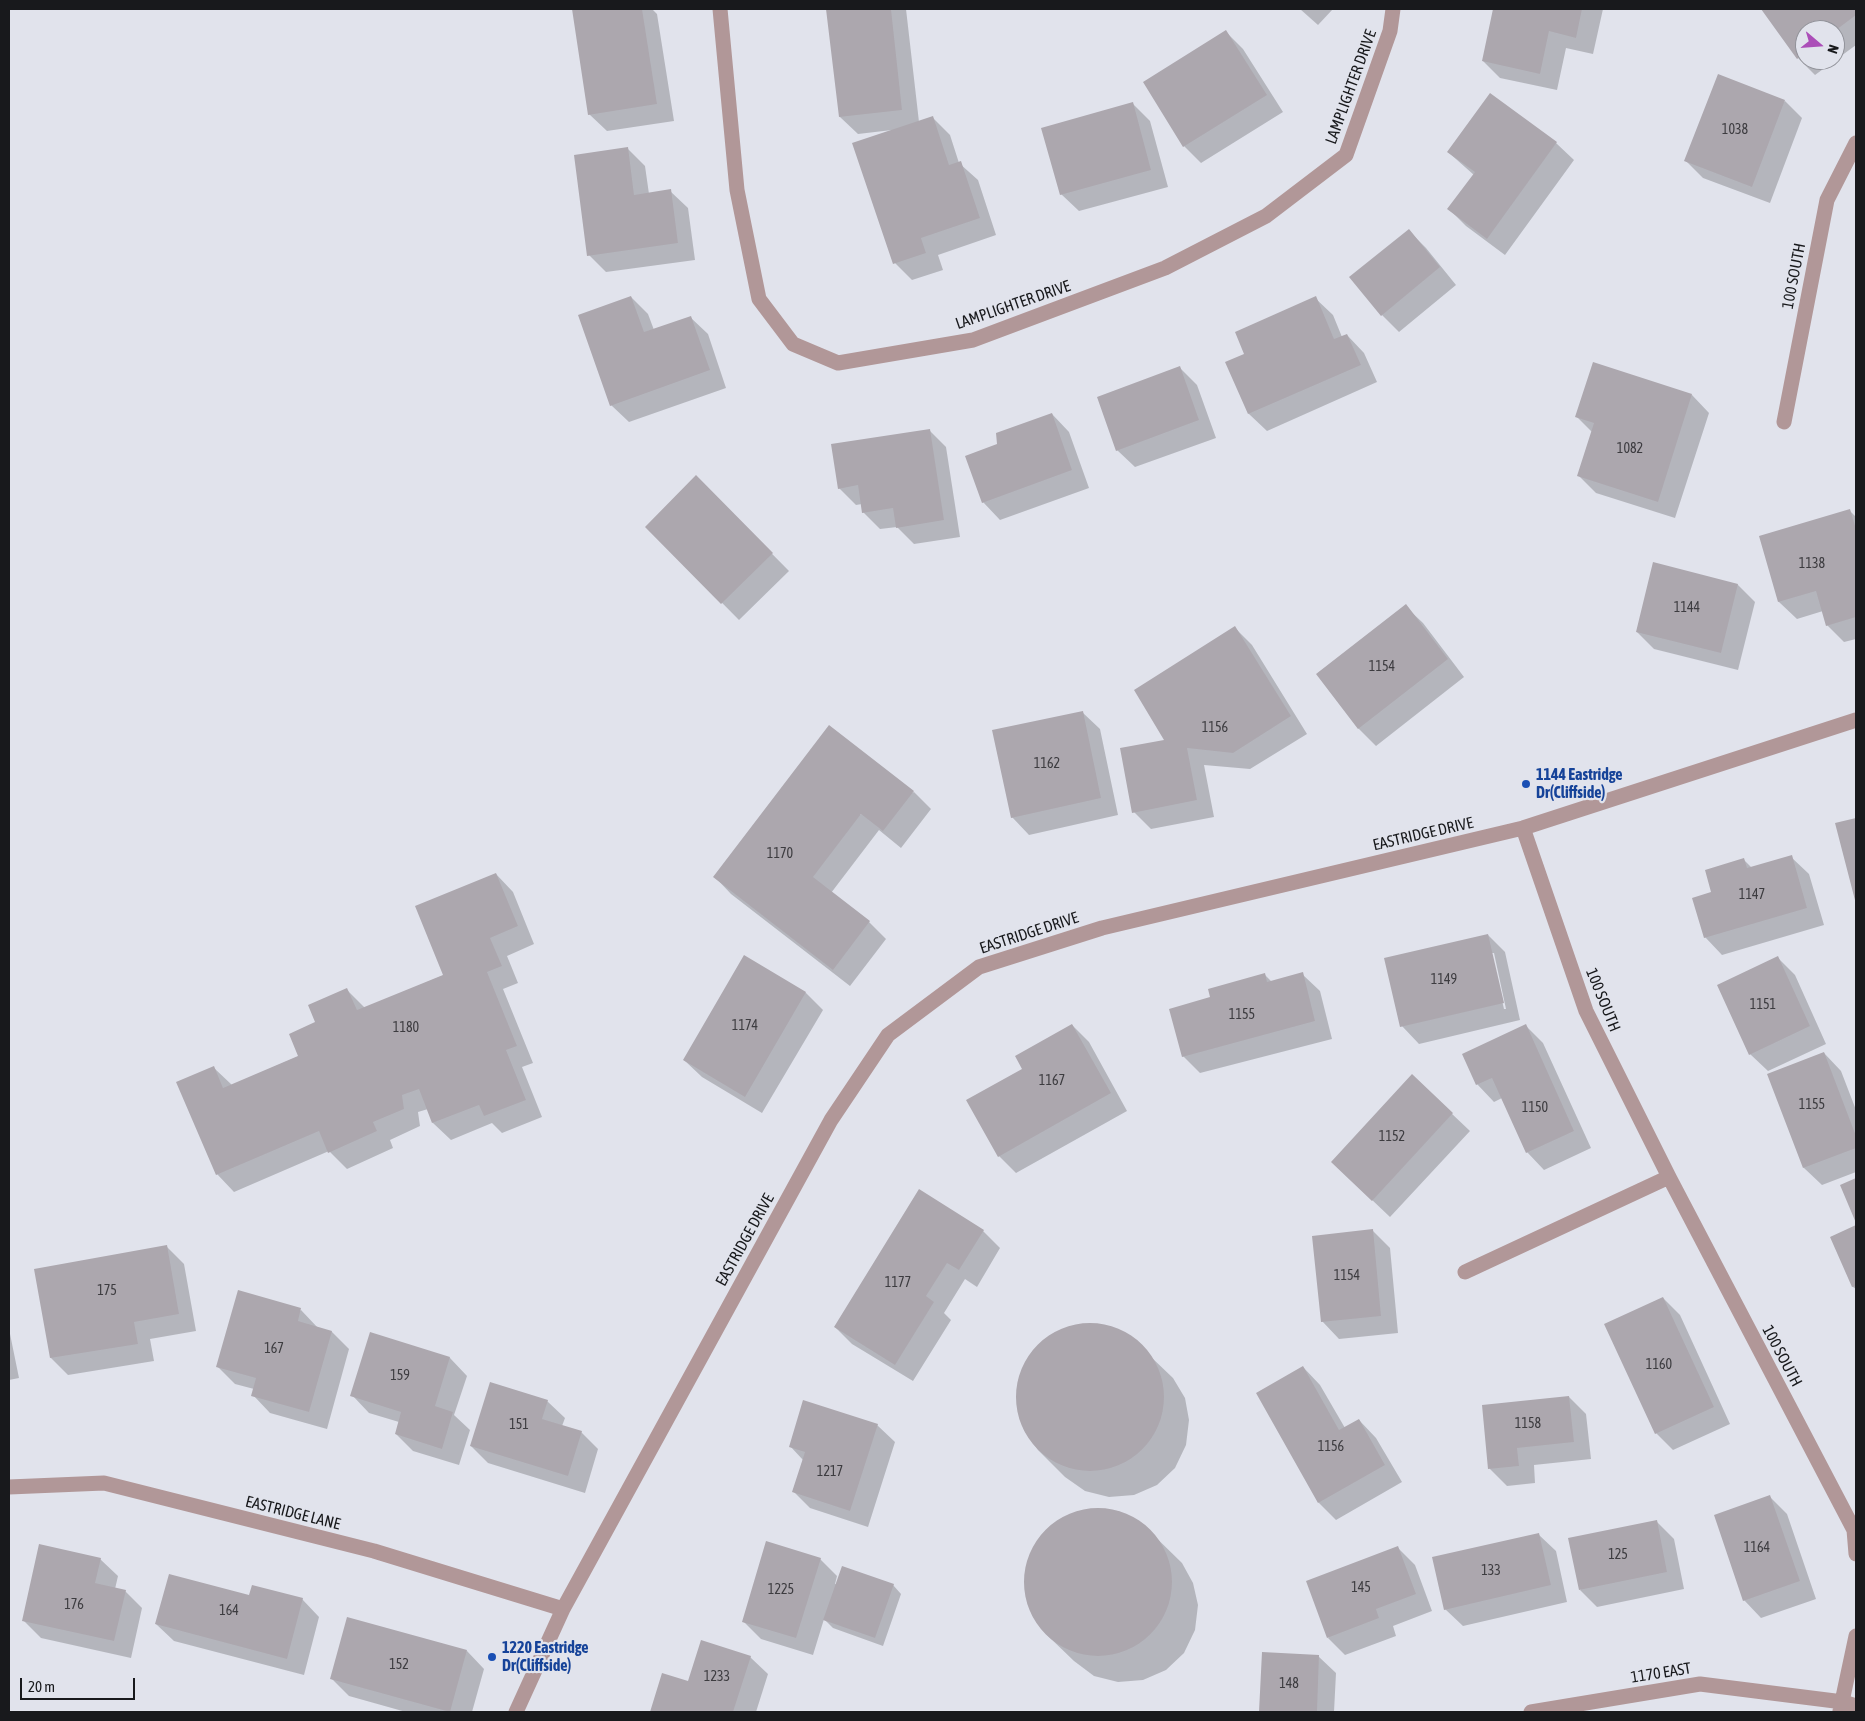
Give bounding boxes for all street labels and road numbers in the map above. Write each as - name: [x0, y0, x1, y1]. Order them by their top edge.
- street label: LAMPLIGHTER DRIVE: [1321, 27, 1381, 147]
- street label: 100 SOUTH: [1778, 241, 1810, 311]
- street label: LAMPLIGHTER DRIVE: [953, 276, 1073, 334]
- street label: EASTRIDGE DRIVE: [1371, 813, 1475, 855]
- street label: EASTRIDGE DRIVE: [977, 908, 1081, 958]
- street label: 100 SOUTH: [1582, 966, 1624, 1034]
- street label: EASTRIDGE DRIVE: [712, 1190, 778, 1290]
- street label: 100 SOUTH: [1758, 1322, 1806, 1390]
- street label: EASTRIDGE LANE: [244, 1492, 342, 1534]
- street label: 1170 EAST: [1630, 1659, 1692, 1687]

